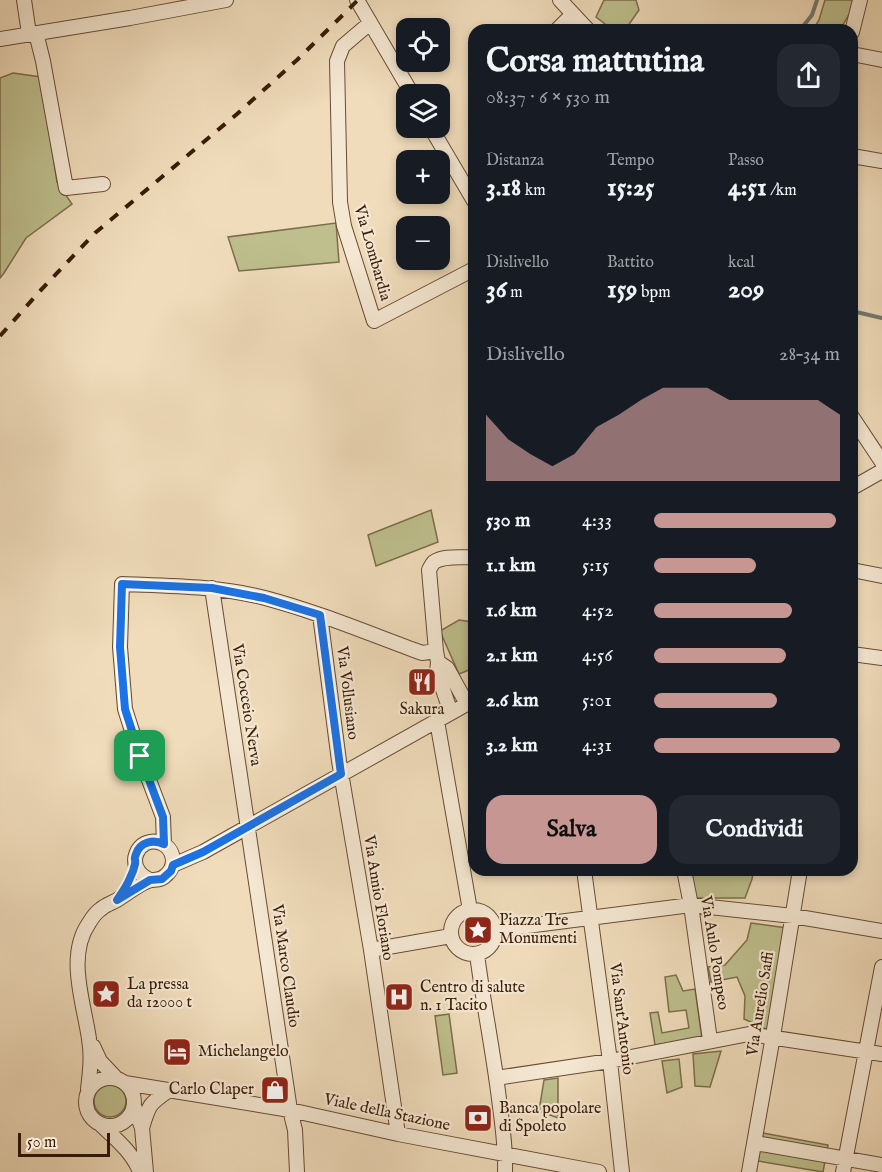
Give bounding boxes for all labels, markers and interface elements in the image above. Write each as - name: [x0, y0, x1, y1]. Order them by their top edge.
- map controls: [396, 18, 450, 270]
- button: locate: [396, 18, 450, 72]
- text: Corsa mattutina: [486, 41, 704, 83]
- button: share: [777, 44, 840, 107]
- button: layers: [396, 84, 450, 138]
- text: 08:37 · 6 × 530 m: [486, 85, 610, 110]
- button: +: [396, 150, 450, 204]
- text: Distanza: [486, 151, 544, 171]
- text: Tempo: [607, 151, 654, 171]
- text: Passo: [728, 151, 764, 171]
- text: 3.18: [486, 171, 521, 204]
- text: 15:25: [607, 171, 655, 204]
- text: 4:51: [728, 171, 767, 204]
- text: km: [521, 181, 546, 201]
- text: /km: [767, 181, 797, 201]
- street label: Via Lombardia: [349, 202, 395, 303]
- button: −: [396, 216, 450, 270]
- text: Dislivello: [486, 253, 549, 273]
- text: Battito: [607, 253, 654, 273]
- text: kcal: [728, 253, 755, 273]
- text: 36: [486, 273, 507, 306]
- text: 159: [607, 273, 637, 306]
- text: 209: [728, 273, 764, 306]
- text: m: [507, 283, 523, 303]
- text: bpm: [637, 283, 671, 303]
- text: Dislivello: [486, 342, 565, 367]
- text: 28–34 m: [779, 342, 840, 367]
- text: 530 m: [486, 508, 530, 533]
- text: 4:33: [582, 508, 612, 533]
- text: 1.1 km: [486, 553, 536, 578]
- text: 5:15: [582, 553, 609, 578]
- text: 1.6 km: [486, 598, 537, 623]
- text: 4:52: [582, 598, 614, 623]
- street label: Via Cocceio Nerva: [226, 642, 266, 767]
- text: 2.1 km: [486, 643, 538, 668]
- text: 4:56: [582, 643, 613, 668]
- street label: Via Vollusiano: [331, 644, 363, 741]
- restaurant icon: Sakura: [406, 666, 438, 698]
- text: 2.6 km: [486, 688, 539, 713]
- text: 5:01: [582, 688, 612, 713]
- place label: Sakura: [400, 700, 444, 720]
- pin: [114, 730, 165, 781]
- text: 3.2 km: [486, 733, 538, 758]
- text: 4:31: [582, 733, 612, 758]
- icon: arrive: [123, 739, 156, 772]
- button: Salva: [486, 795, 657, 864]
- button: Condividi: [669, 795, 840, 864]
- street label: Via Annio Floriano: [358, 833, 398, 962]
- street label: Via Aulo Pompeo: [695, 894, 733, 1012]
- street label: Via Marco Claudio: [266, 902, 304, 1029]
- place label: Piazza Tre Monumenti: [499, 911, 577, 949]
- place icon: Piazza Tre Monumenti: [462, 914, 494, 946]
- street label: Via Aurelio Saffi: [743, 950, 779, 1059]
- street label: Via Sant'Antonio: [604, 961, 638, 1076]
- place label: La pressa da 12000 t: [127, 975, 192, 1013]
- place icon: La pressa da 12000 t: [90, 978, 122, 1010]
- place label: Centro di salute n. 1 Tacito: [420, 978, 525, 1016]
- hospital icon: Centro di salute n. 1 Tacito: [383, 981, 415, 1013]
- hotel icon: Michelangelo: [161, 1036, 193, 1068]
- place label: Michelangelo: [198, 1042, 289, 1062]
- shop icon: Carlo Claper: [259, 1074, 291, 1106]
- place label: Carlo Claper: [169, 1080, 254, 1100]
- street label: Viale della Stazione: [321, 1090, 452, 1136]
- place label: Banca popolare di Spoleto: [499, 1099, 601, 1137]
- bank icon: Banca popolare di Spoleto: [462, 1102, 494, 1134]
- scale bar: [18, 1130, 110, 1158]
- text: 50 m: [27, 1133, 56, 1153]

